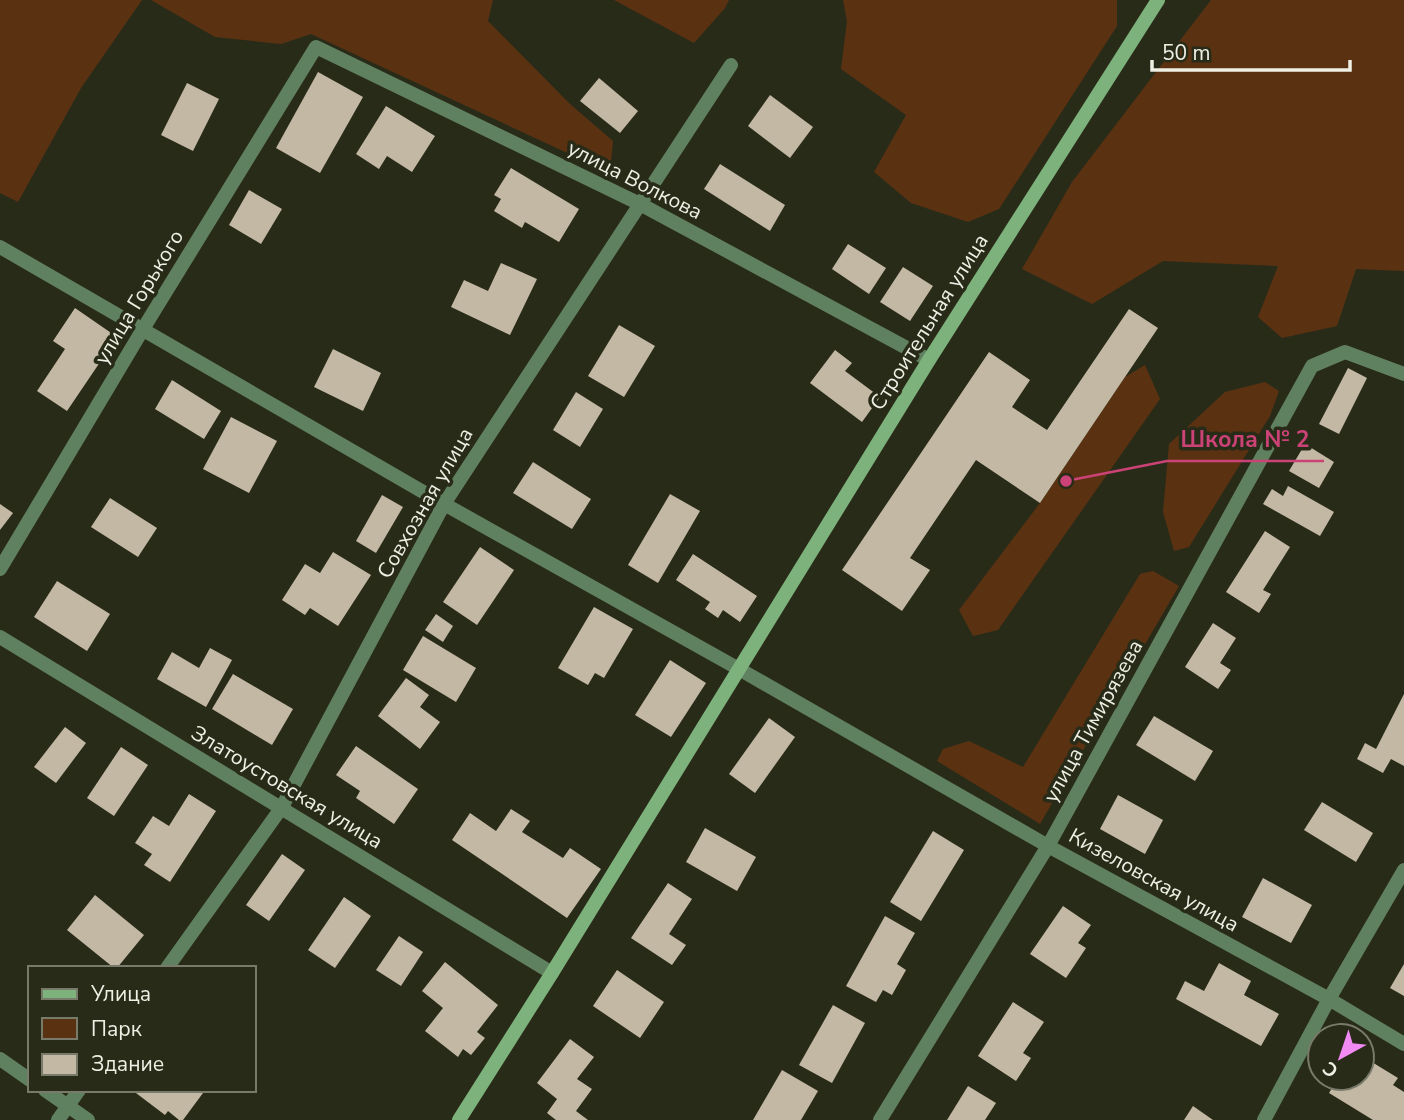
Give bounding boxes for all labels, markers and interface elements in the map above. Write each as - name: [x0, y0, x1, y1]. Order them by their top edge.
- scale bar: [1152, 28, 1350, 72]
- text: 50 m: [1162, 39, 1211, 67]
- street label: улица Волкова: [563, 134, 707, 226]
- street label: улица Горького: [88, 224, 190, 370]
- street label: Строительная улица: [863, 229, 995, 415]
- callout: Школа № 2: [1167, 417, 1324, 461]
- street label: Совхозная улица: [370, 423, 480, 583]
- text: Школа № 2: [1180, 424, 1310, 455]
- street label: улица Тимирязева: [1037, 635, 1149, 807]
- street label: Златоустовская улица: [186, 719, 388, 855]
- street label: Кизеловская улица: [1064, 822, 1244, 938]
- legend: [28, 966, 256, 1092]
- text: Улица: [90, 980, 151, 1008]
- text: Парк: [91, 1015, 143, 1043]
- north arrow: [1306, 1022, 1376, 1092]
- text: Здание: [91, 1050, 164, 1078]
- text: С: [1317, 1055, 1344, 1083]

